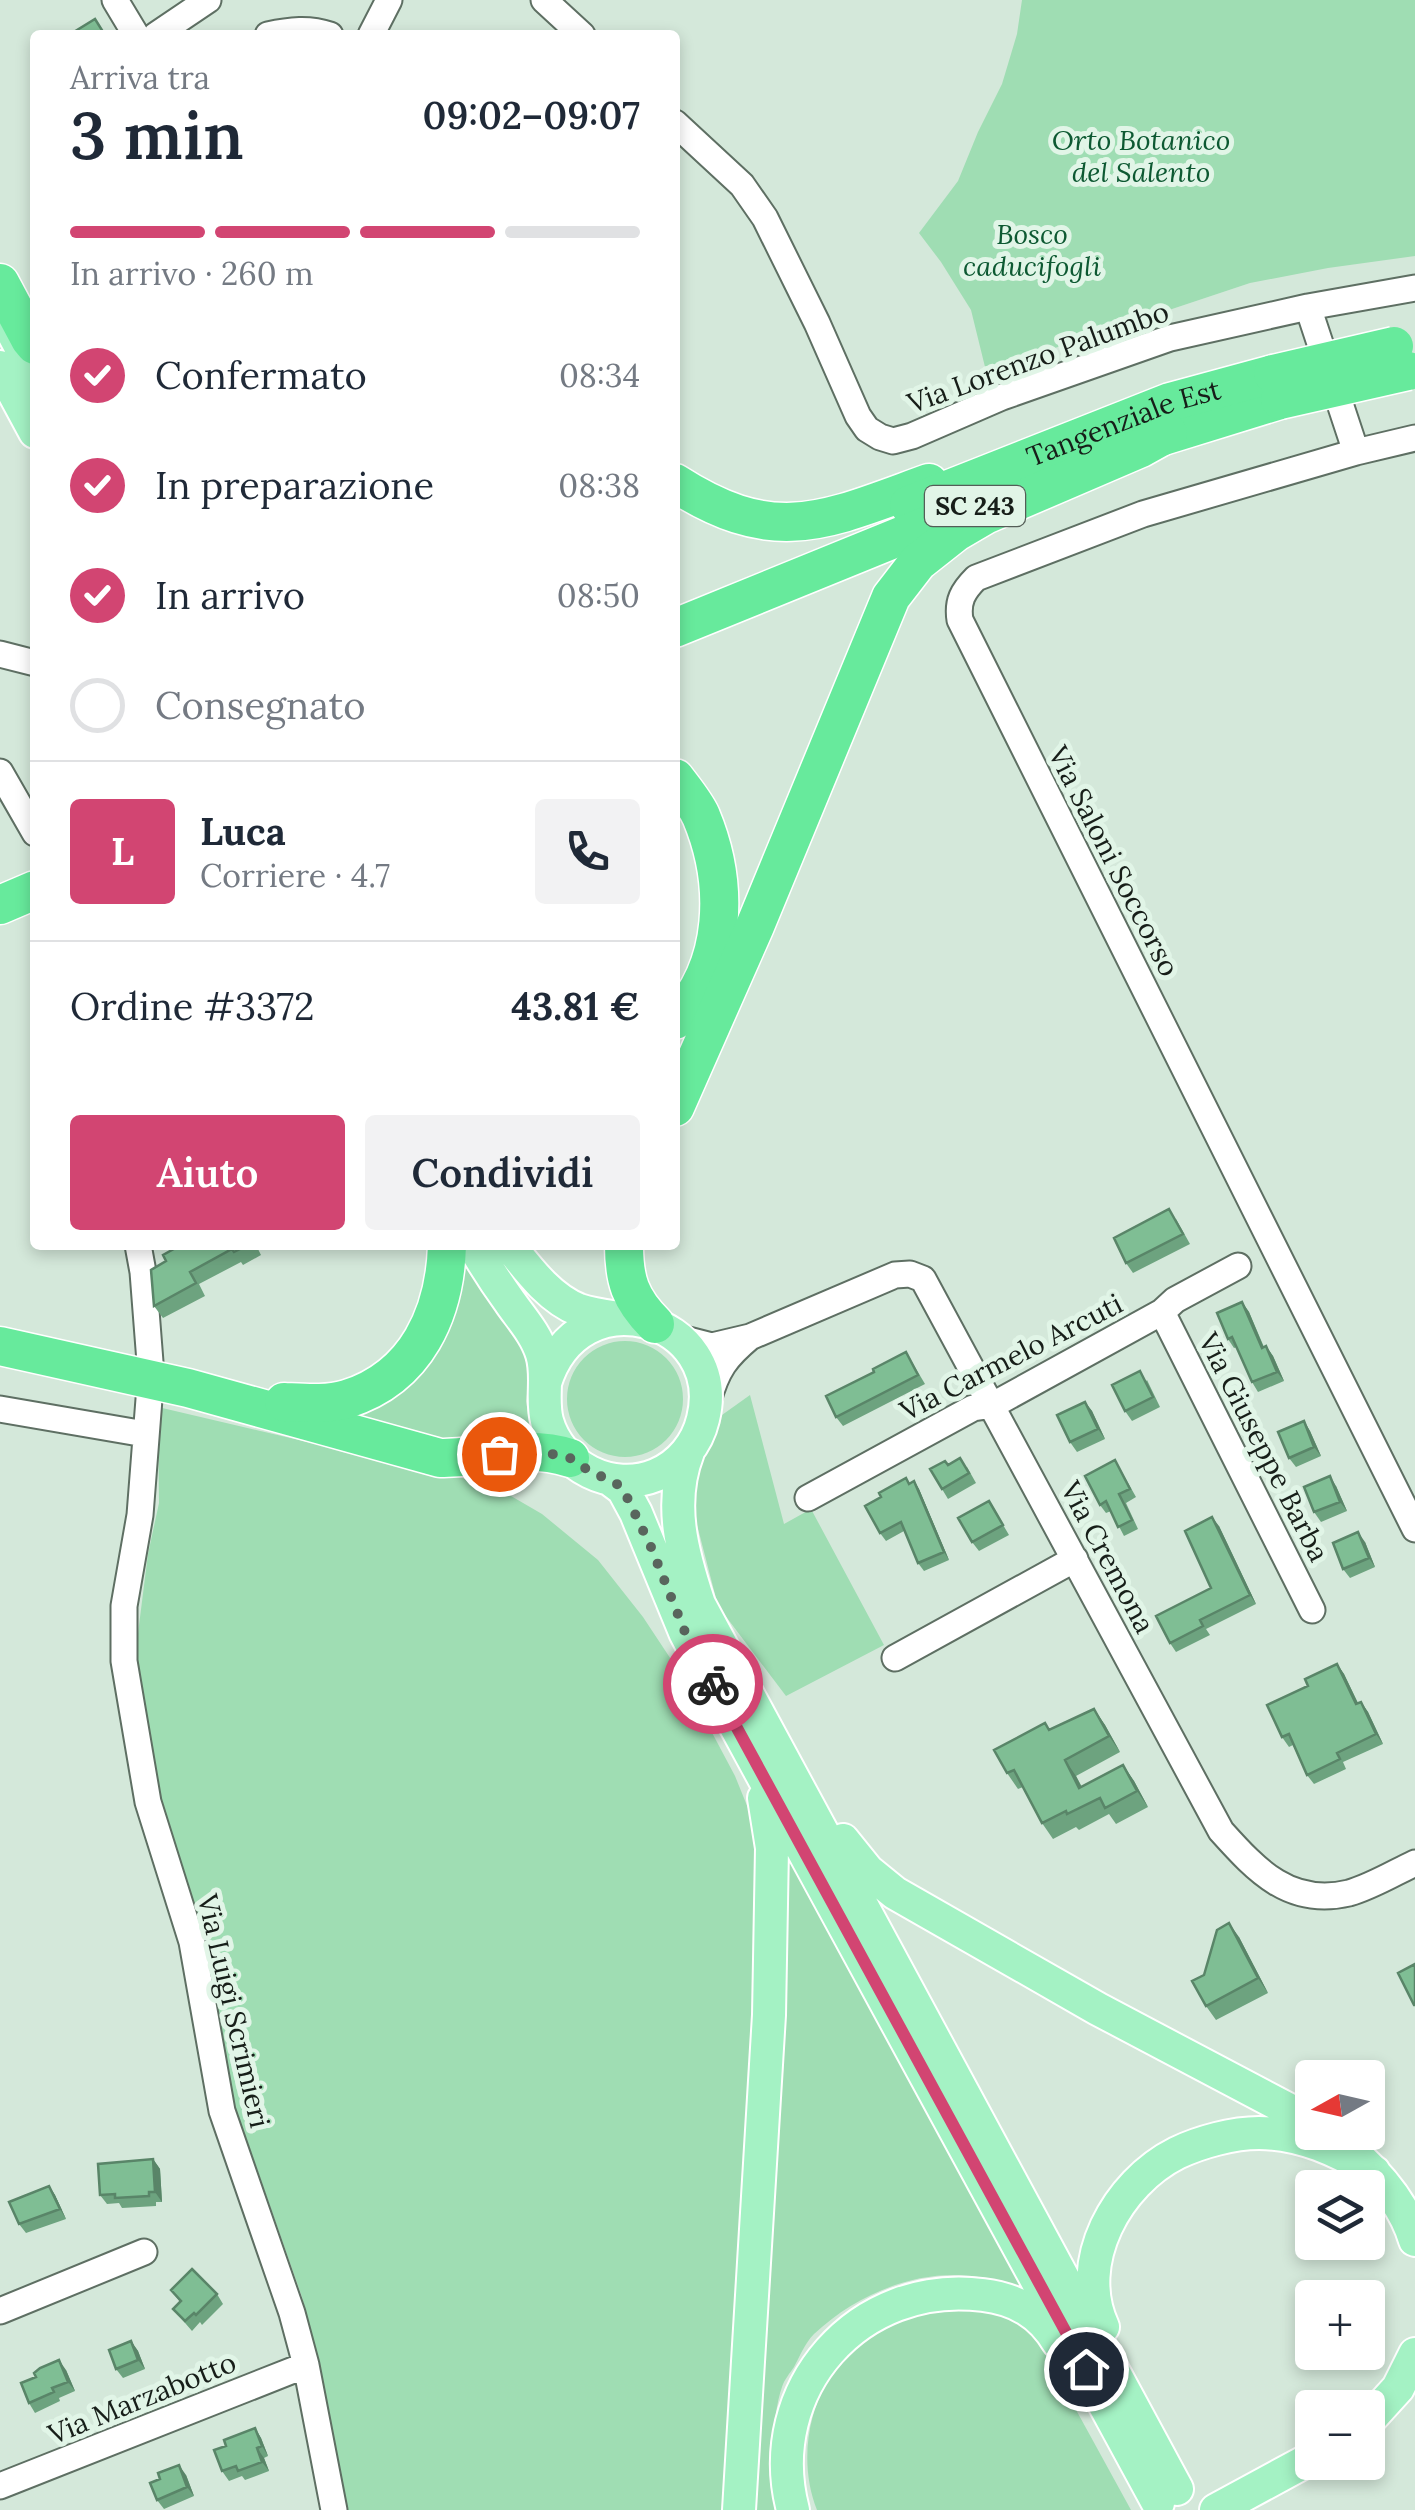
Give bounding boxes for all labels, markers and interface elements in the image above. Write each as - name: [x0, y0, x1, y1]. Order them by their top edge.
- text: Arriva tra: [70, 57, 210, 98]
- text: 09:02–09:07: [423, 91, 640, 139]
- text: 3 min: [70, 94, 244, 177]
- park label: Orto Botanico del Salento: [1052, 122, 1230, 190]
- park label: Bosco caducifogli: [963, 216, 1101, 284]
- text: In arrivo · 260 m: [70, 253, 314, 294]
- street label: Via Lorenzo Palumbo: [902, 293, 1174, 421]
- icon: check: [70, 348, 125, 403]
- text: Confermato: [155, 351, 367, 399]
- text: 08:34: [559, 355, 640, 396]
- street label: Tangenziale Est: [1021, 371, 1225, 475]
- icon: check: [70, 458, 125, 513]
- text: In preparazione: [155, 461, 434, 509]
- text: 08:38: [558, 465, 640, 506]
- road number: SC 243: [925, 486, 1025, 526]
- icon: check: [70, 568, 125, 623]
- text: In arrivo: [155, 571, 305, 619]
- text: 08:50: [557, 575, 640, 616]
- text: Consegnato: [155, 681, 365, 729]
- street label: Via Saloni Soccorso: [1040, 739, 1188, 982]
- button: phone: [535, 799, 640, 904]
- text: Luca: [200, 807, 286, 855]
- text: L: [111, 827, 134, 875]
- text: Corriere · 4.7: [200, 855, 390, 896]
- text: Ordine #3372: [70, 982, 314, 1030]
- text: 43.81 €: [511, 982, 640, 1030]
- button: Aiuto: [70, 1115, 345, 1230]
- button: Condividi: [365, 1115, 640, 1230]
- street label: Via Carmelo Arcuti: [893, 1285, 1128, 1429]
- street label: Via Giuseppe Barba: [1190, 1326, 1337, 1568]
- pin: [457, 1412, 542, 1497]
- icon: bag: [472, 1427, 527, 1482]
- street label: Via Cremona: [1052, 1474, 1163, 1639]
- courier: [663, 1634, 763, 1734]
- icon: bike: [686, 1657, 741, 1712]
- street label: Via Luigi Scrimieri: [189, 1890, 278, 2131]
- north arrow: [1295, 2060, 1385, 2150]
- map controls: [1295, 2060, 1385, 2480]
- button: layers: [1295, 2170, 1385, 2260]
- button: +: [1295, 2280, 1385, 2370]
- pin: [1044, 2327, 1129, 2412]
- icon: home: [1059, 2342, 1114, 2397]
- street label: Via Marzabotto: [42, 2344, 241, 2452]
- button: −: [1295, 2390, 1385, 2480]

